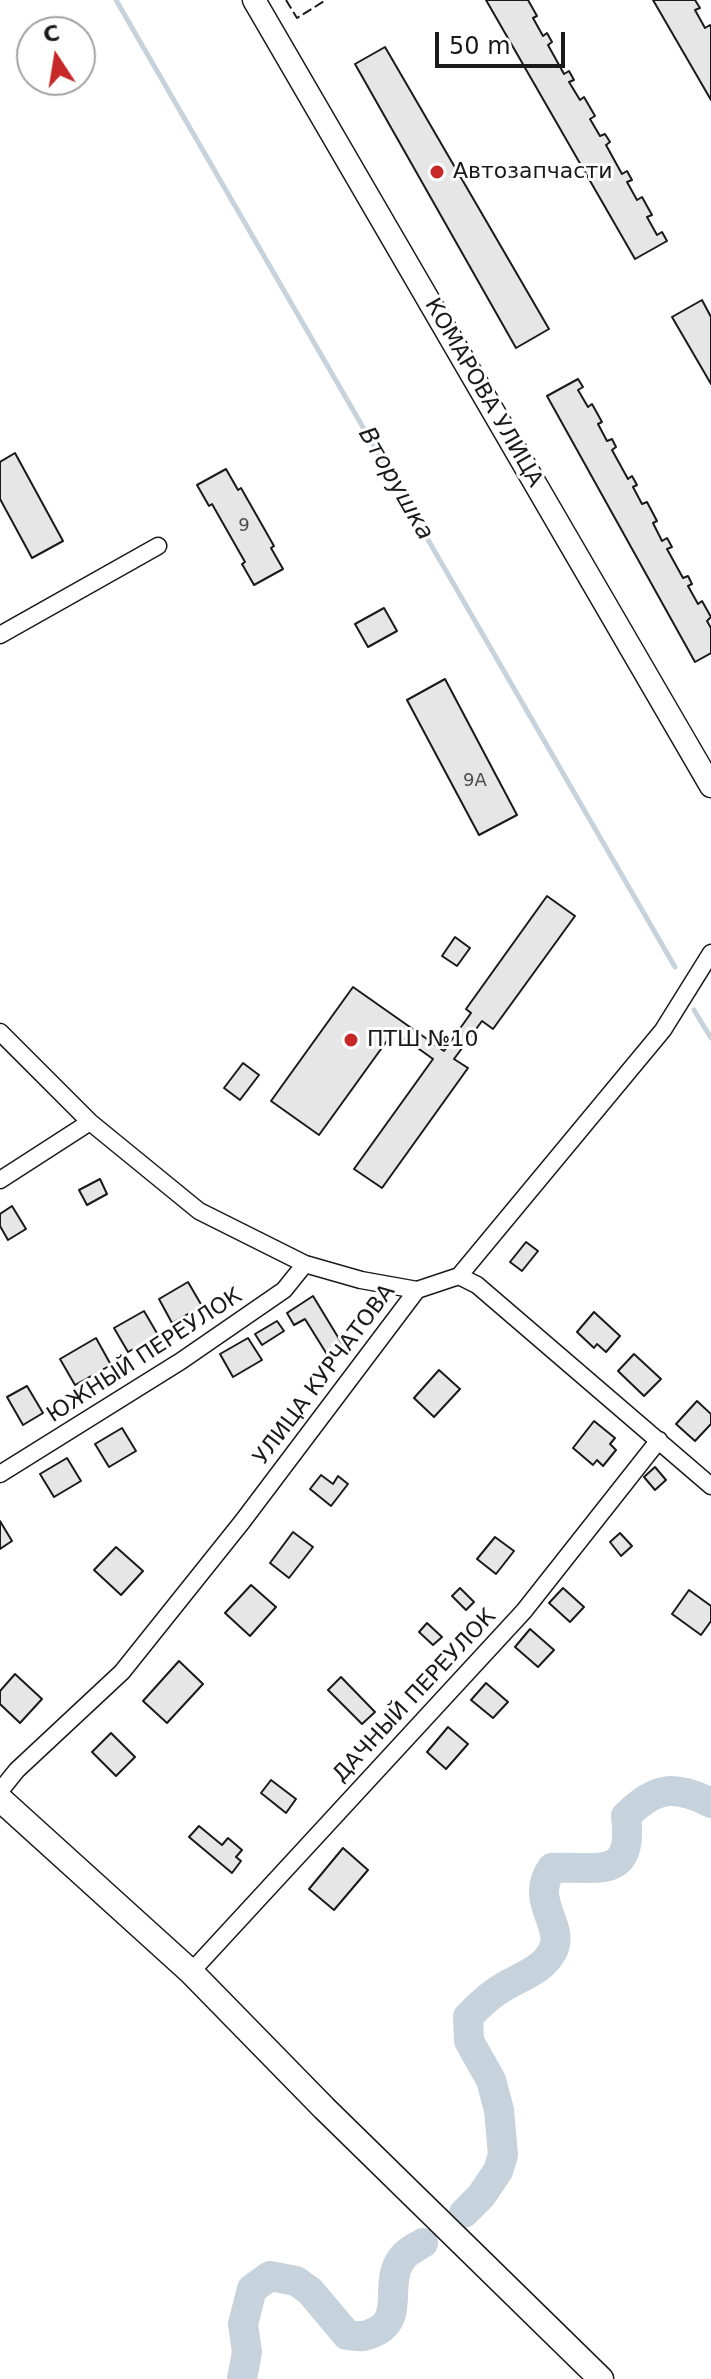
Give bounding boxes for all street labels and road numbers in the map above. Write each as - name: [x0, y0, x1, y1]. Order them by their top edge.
- street label: КОМАРОВА УЛИЦА: [418, 294, 548, 492]
- street label: УЛИЦА КУРЧАТОВА: [249, 1280, 401, 1470]
- street label: ЮЖНЫЙ ПЕРЕУЛОК: [42, 1283, 248, 1429]
- street label: ДАЧНЫЙ ПЕРЕУЛОК: [328, 1604, 502, 1788]

